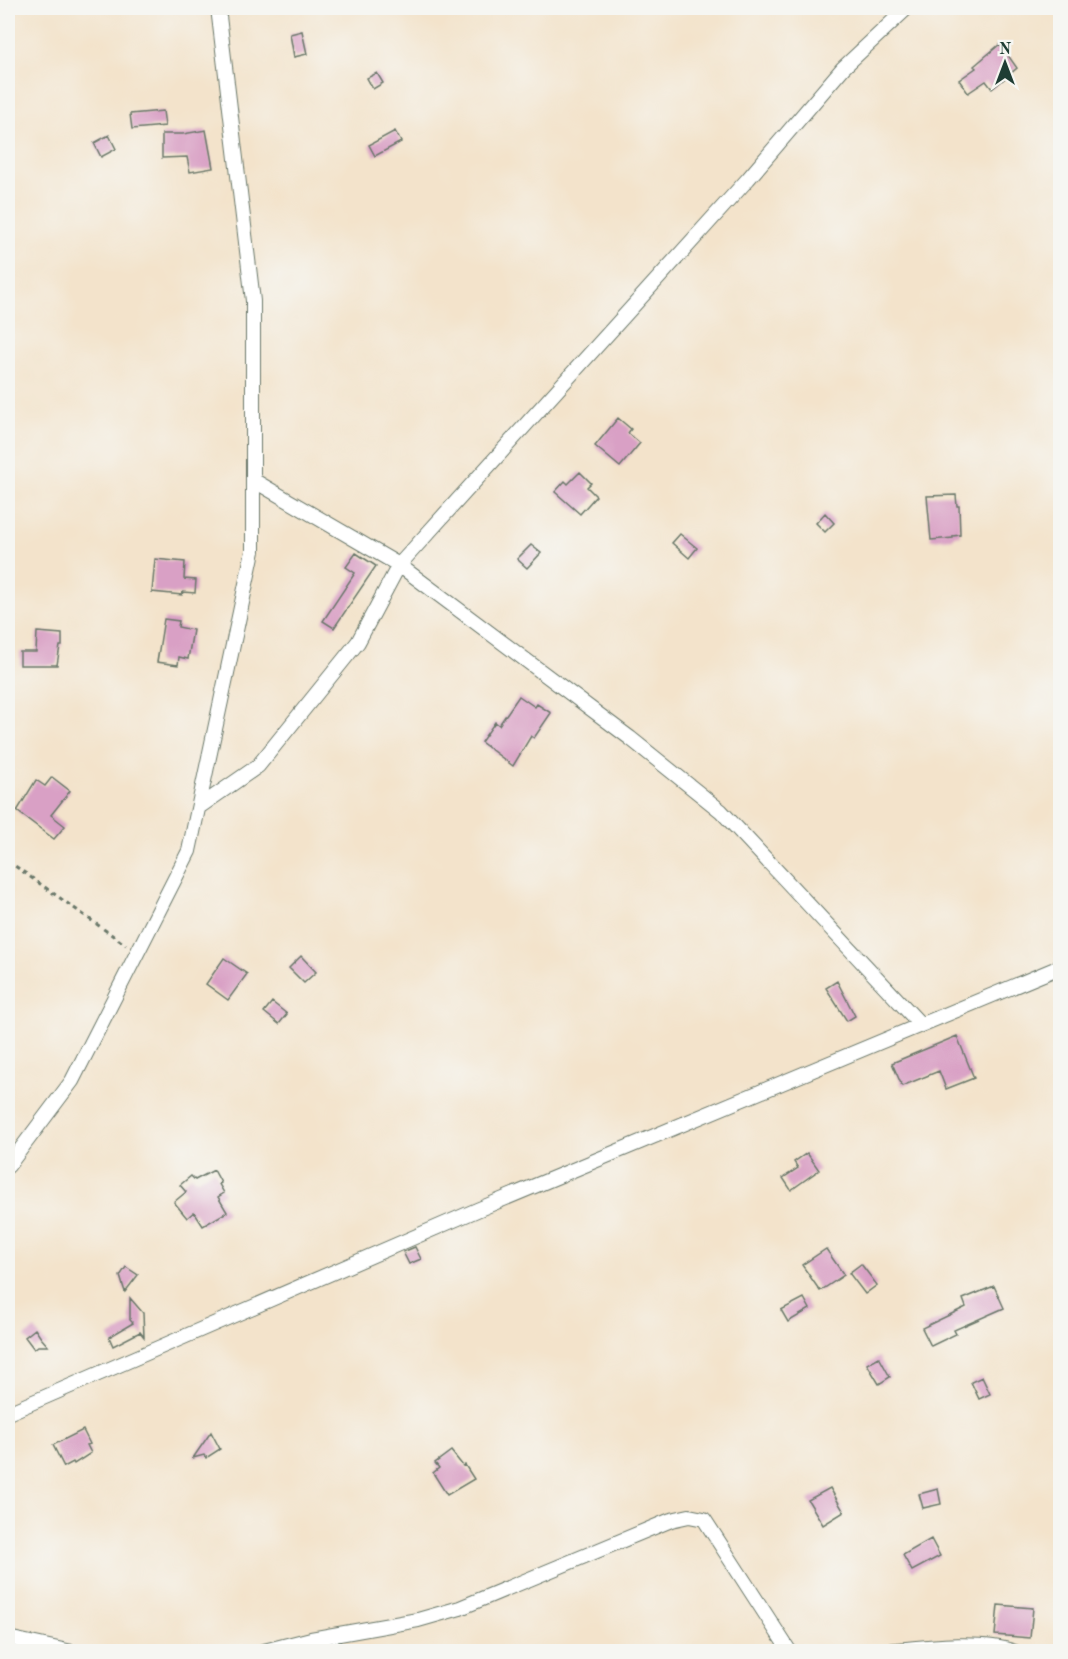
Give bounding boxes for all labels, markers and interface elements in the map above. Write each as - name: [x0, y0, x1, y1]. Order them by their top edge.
- north arrow: [975, 33, 1035, 93]
- text: N: [999, 42, 1012, 58]

